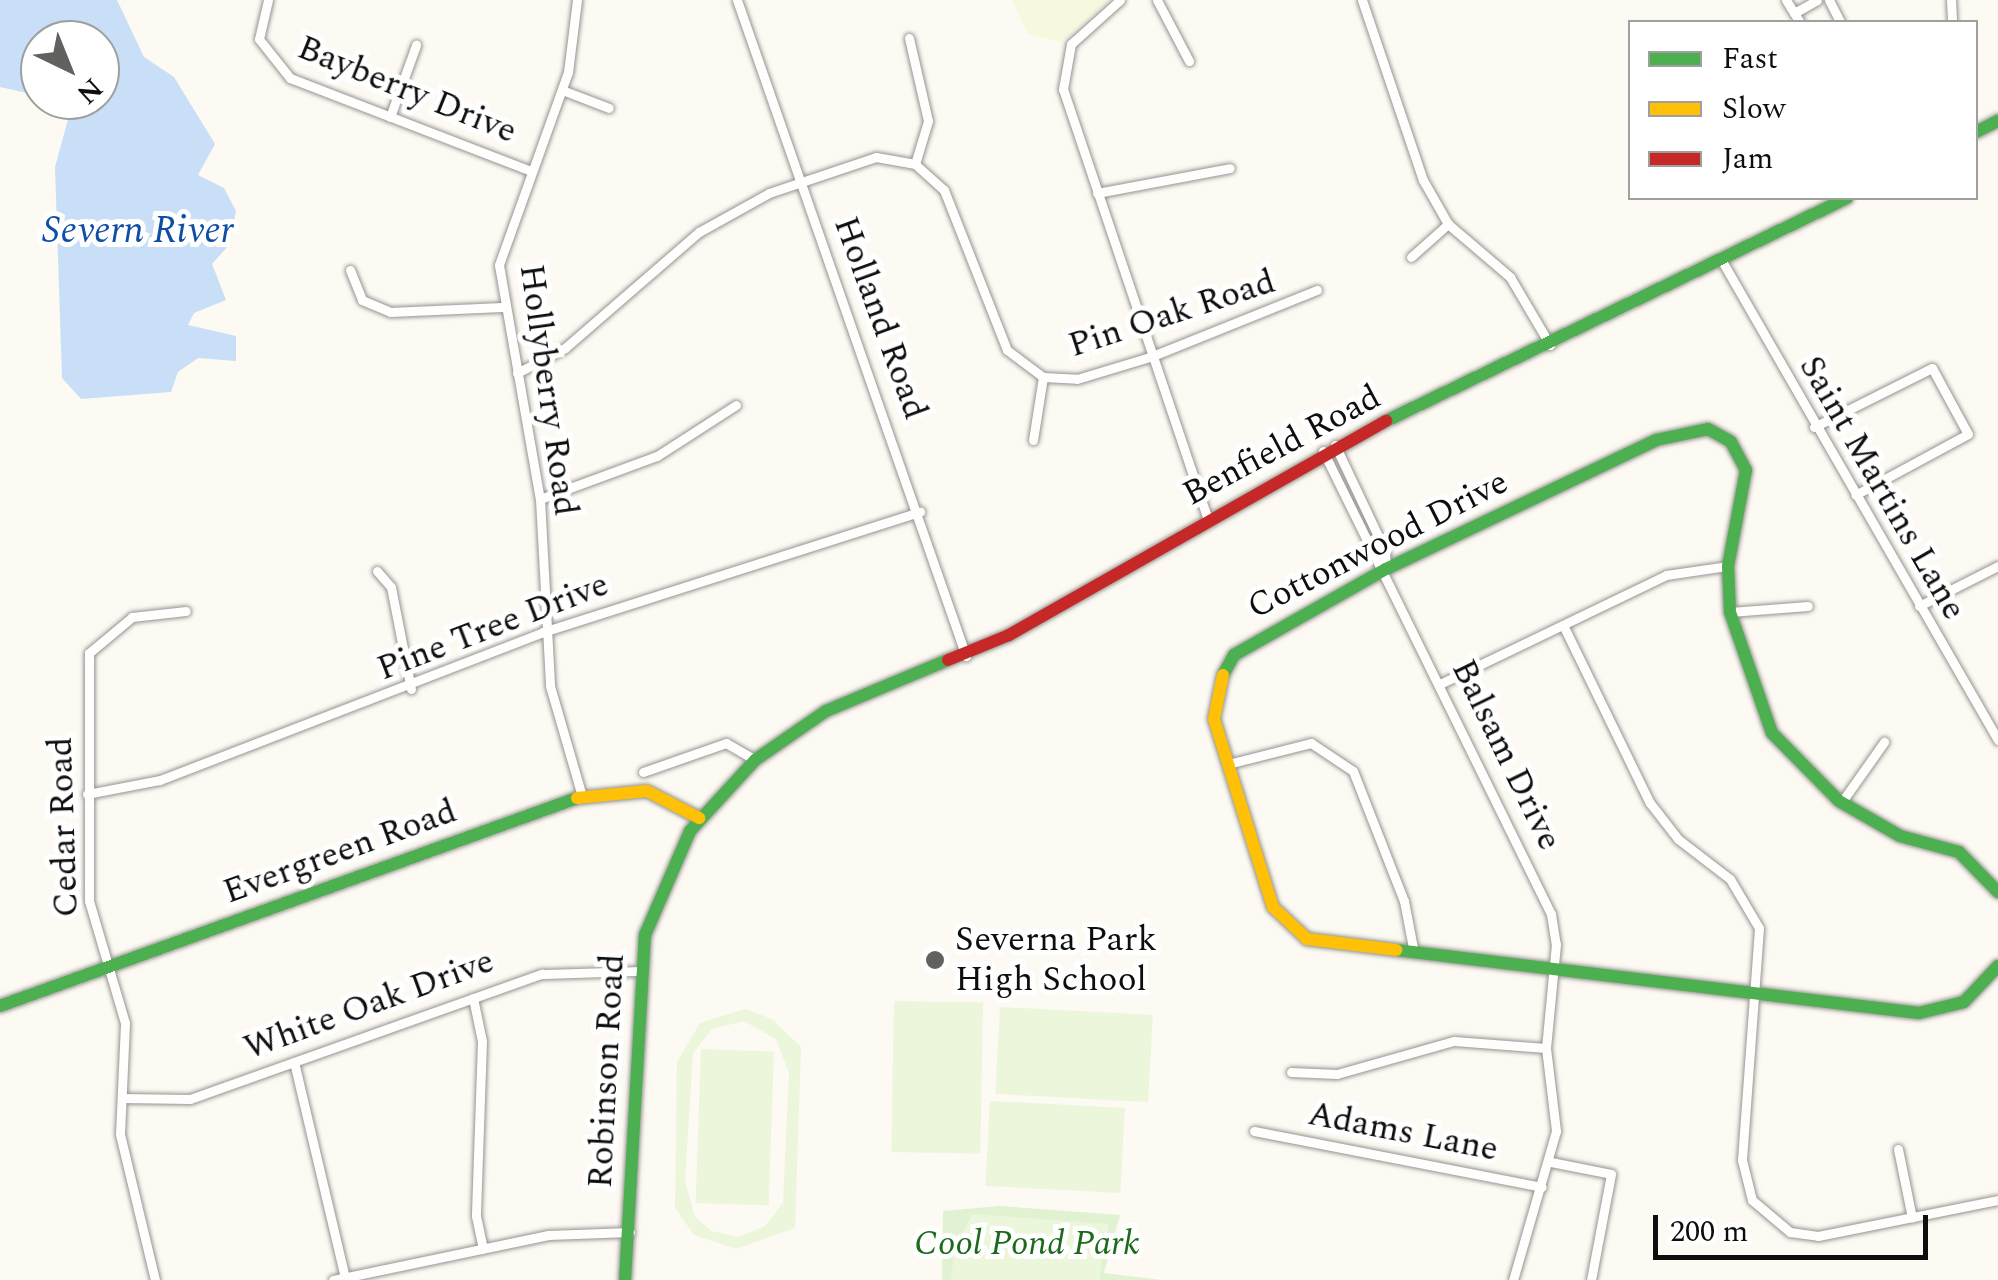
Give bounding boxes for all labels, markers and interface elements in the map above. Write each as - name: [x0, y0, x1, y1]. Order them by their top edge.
- north arrow: [20, 20, 120, 120]
- legend: [1628, 20, 1978, 200]
- street label: Bayberry Drive: [291, 27, 523, 153]
- text: Fast: [1722, 36, 1778, 82]
- text: N: [66, 67, 112, 114]
- text: Slow: [1722, 86, 1786, 132]
- text: Jam: [1722, 136, 1773, 182]
- water label: Severn River: [42, 209, 234, 255]
- street label: Holland Road: [824, 211, 936, 425]
- street label: Pin Oak Road: [1063, 261, 1281, 367]
- street label: Hollyberry Road: [510, 262, 586, 518]
- street label: Saint Martins Lane: [1789, 349, 1975, 627]
- street label: Benfield Road: [1176, 376, 1388, 516]
- street label: Cottonwood Drive: [1241, 461, 1515, 629]
- street label: Pine Tree Drive: [372, 564, 614, 690]
- street label: Balsam Drive: [1442, 653, 1570, 857]
- street label: Cedar Road: [40, 736, 88, 918]
- street label: Evergreen Road: [218, 790, 462, 914]
- place label: Severna Park High School: [955, 919, 1157, 1001]
- street label: White Oak Drive: [238, 940, 500, 1070]
- marker: Severna Park High School: [924, 949, 946, 971]
- street label: Robinson Road: [580, 953, 634, 1189]
- street label: Adams Lane: [1304, 1093, 1502, 1171]
- scale bar: [1658, 1195, 1933, 1257]
- text: 200 m: [1670, 1209, 1748, 1255]
- park label: Cool Pond Park: [914, 1223, 1140, 1265]

